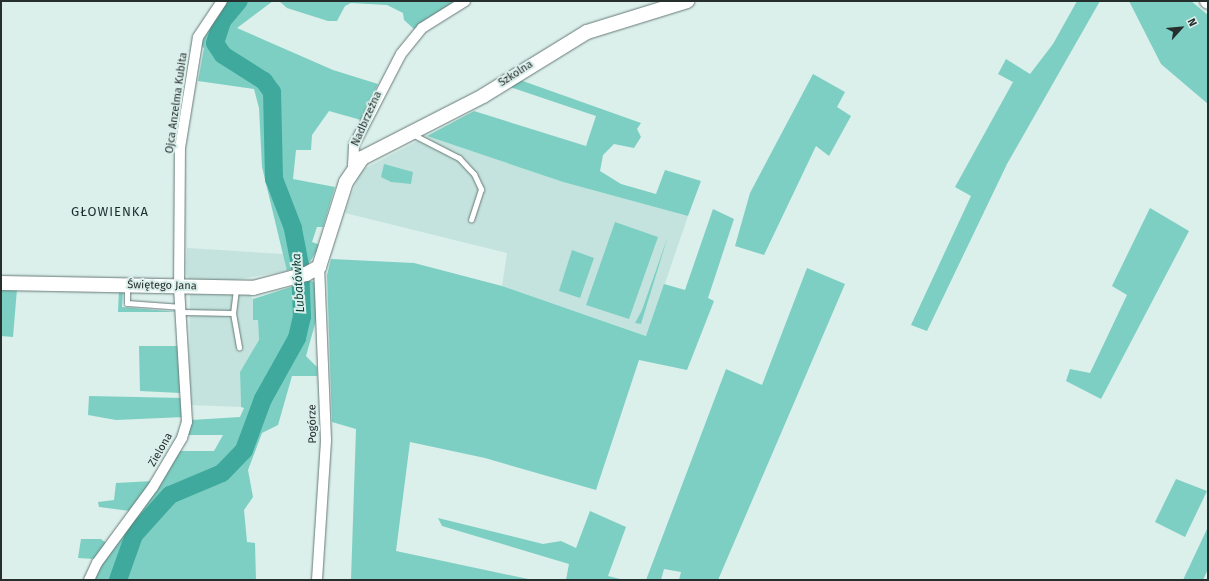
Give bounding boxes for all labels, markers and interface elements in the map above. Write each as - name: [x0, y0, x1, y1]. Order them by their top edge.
- north arrow: [1161, 8, 1201, 48]
- text: N: [1185, 16, 1200, 29]
- street label: Ojca Anzelma Kubita: [163, 52, 191, 154]
- street label: Szkolna: [496, 58, 536, 90]
- street label: Nadbrzeżna: [349, 90, 385, 148]
- district label: GŁOWIENKA: [71, 204, 149, 220]
- water label: Lubatówka: [290, 253, 308, 313]
- street label: Świętego Jana: [127, 279, 197, 293]
- street label: Pogórze: [306, 404, 320, 444]
- street label: Zielona: [146, 431, 176, 469]

